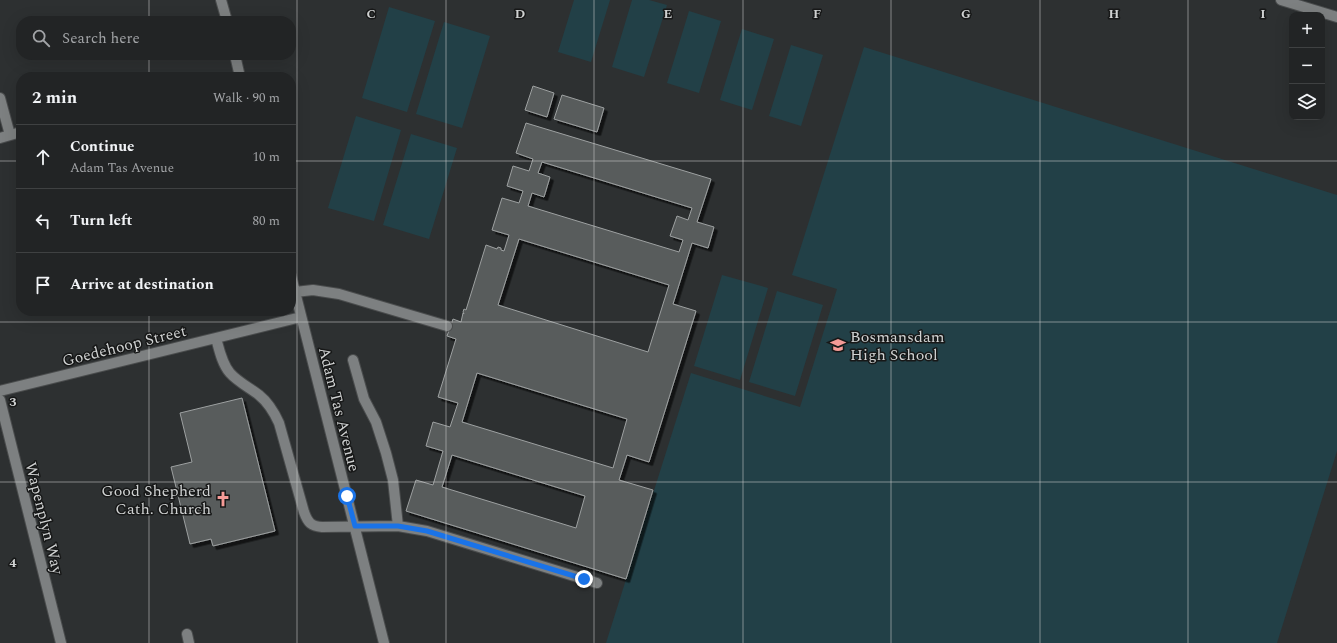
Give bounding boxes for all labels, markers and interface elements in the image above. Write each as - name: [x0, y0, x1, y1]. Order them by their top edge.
- text: C: [366, 4, 376, 24]
- text: D: [515, 4, 525, 24]
- text: E: [664, 4, 673, 24]
- text: F: [813, 4, 821, 24]
- text: G: [961, 4, 971, 24]
- text: H: [1109, 4, 1120, 24]
- text: I: [1260, 4, 1266, 24]
- map controls: [1289, 12, 1325, 120]
- button: +: [1289, 12, 1325, 48]
- search box: [16, 16, 296, 60]
- icon: search: [30, 27, 52, 49]
- text: Search here: [62, 27, 140, 50]
- button: −: [1289, 48, 1325, 84]
- button: layers: [1289, 84, 1325, 120]
- text: 2 min: [32, 85, 77, 111]
- text: Walk · 90 m: [213, 88, 280, 108]
- text: Continue: [70, 135, 135, 158]
- icon: ahead: [32, 146, 54, 168]
- text: 10 m: [253, 147, 280, 167]
- text: Adam Tas Avenue: [70, 158, 174, 178]
- text: Turn left: [70, 209, 132, 232]
- icon: left: [32, 210, 54, 232]
- text: 80 m: [253, 211, 280, 231]
- text: Arrive at destination: [70, 273, 214, 296]
- icon: arrive: [32, 274, 54, 296]
- street label: Goedehoop Street: [60, 319, 189, 373]
- place label: Bosmansdam High School: [850, 325, 945, 367]
- school or university icon: Bosmansdam High School: [829, 336, 847, 354]
- street label: Adam Tas Avenue: [312, 344, 366, 474]
- text: 3: [9, 392, 17, 412]
- street label: Wapenplyn Way: [18, 460, 70, 578]
- place label: Good Shepherd Cath. Church: [101, 479, 211, 521]
- route start: [338, 487, 356, 505]
- church icon: Good Shepherd Cath. Church: [214, 490, 232, 508]
- text: 4: [9, 553, 17, 573]
- route end: [575, 570, 593, 588]

